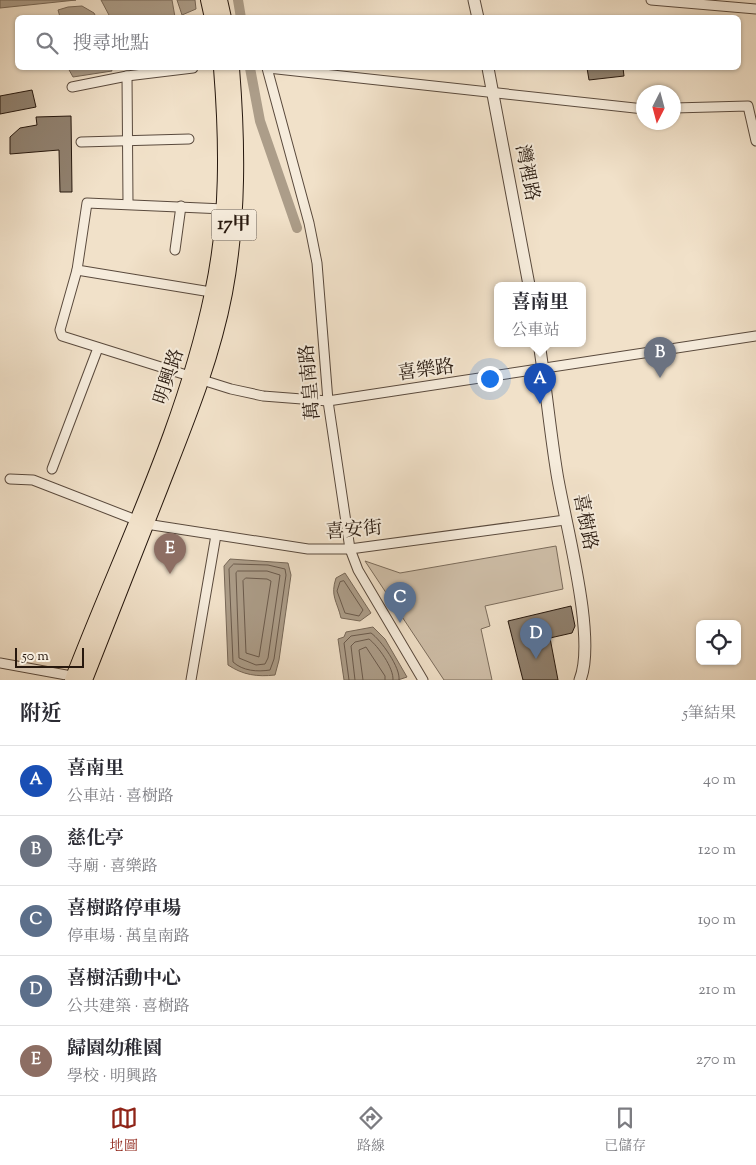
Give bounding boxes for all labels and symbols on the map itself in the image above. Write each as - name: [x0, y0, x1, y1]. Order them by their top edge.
- north arrow: [636, 85, 681, 130]
- street label: 灣裡路: [507, 142, 545, 204]
- road number: 17甲: [212, 210, 256, 240]
- pin: B: [644, 337, 676, 378]
- street label: 萬皇南路: [294, 343, 328, 421]
- street label: 明興路: [148, 346, 192, 408]
- street label: 喜樂路: [396, 354, 456, 388]
- pin: A: [524, 363, 556, 404]
- your location: [477, 366, 503, 392]
- street label: 喜樹路: [565, 491, 603, 553]
- street label: 喜安街: [324, 515, 384, 547]
- pin: E: [154, 533, 186, 574]
- pin: C: [384, 582, 416, 623]
- pin: D: [520, 618, 552, 659]
- scale bar: [15, 645, 84, 668]

